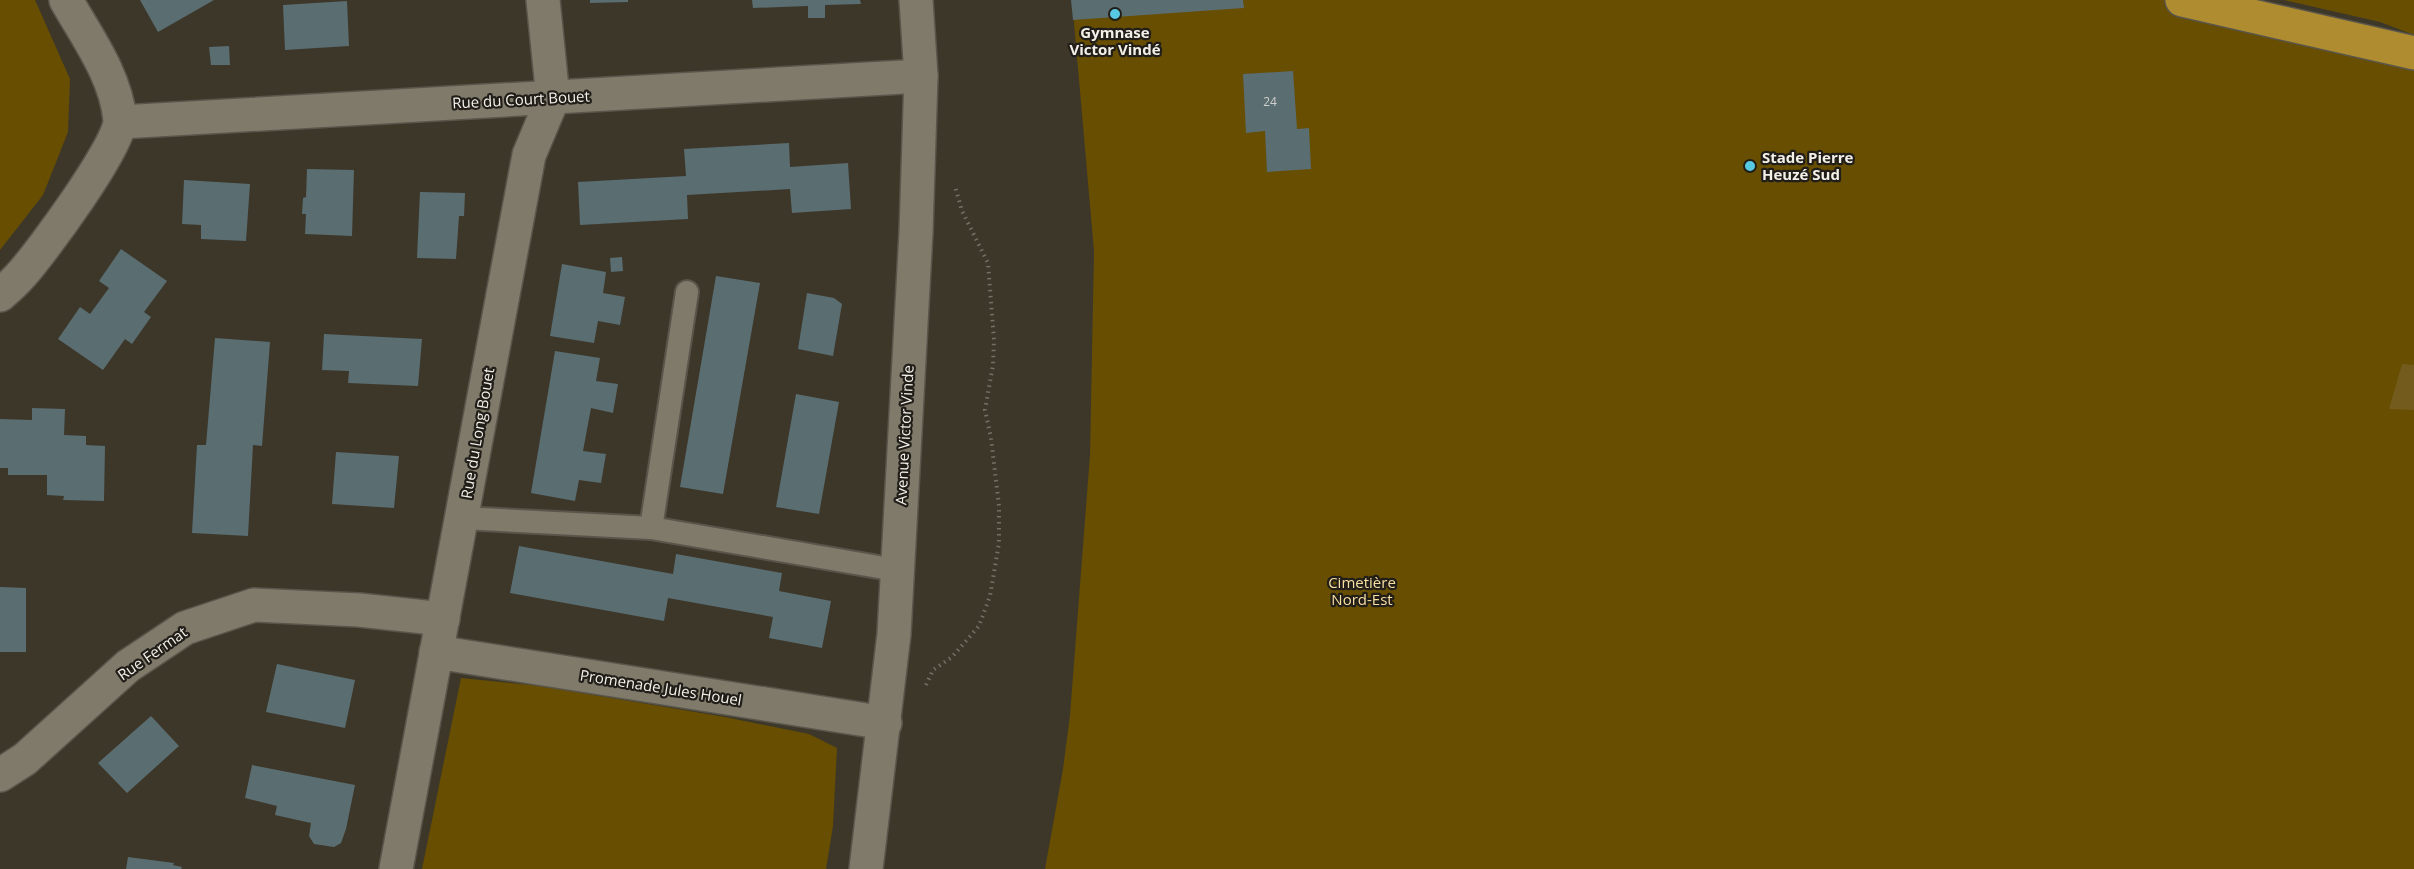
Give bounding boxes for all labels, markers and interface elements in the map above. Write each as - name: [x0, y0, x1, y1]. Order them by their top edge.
- marker: Gymnase Victor Vindé: [1108, 7, 1122, 21]
- place label: Gymnase Victor Vindé: [1069, 22, 1161, 59]
- street label: Rue du Court Bouet: [452, 85, 590, 113]
- house number: 24: [1263, 93, 1277, 110]
- place label: Stade Pierre Heuzé Sud: [1762, 147, 1854, 184]
- marker: Stade Pierre Heuzé Sud: [1743, 159, 1757, 173]
- street label: Avenue Victor Vinde: [890, 365, 918, 505]
- street label: Rue du Long Bouet: [456, 366, 498, 500]
- park label: Cimetière Nord-Est: [1328, 572, 1396, 609]
- street label: Rue Fermat: [113, 622, 191, 684]
- street label: Promenade Jules Houel: [579, 664, 743, 710]

